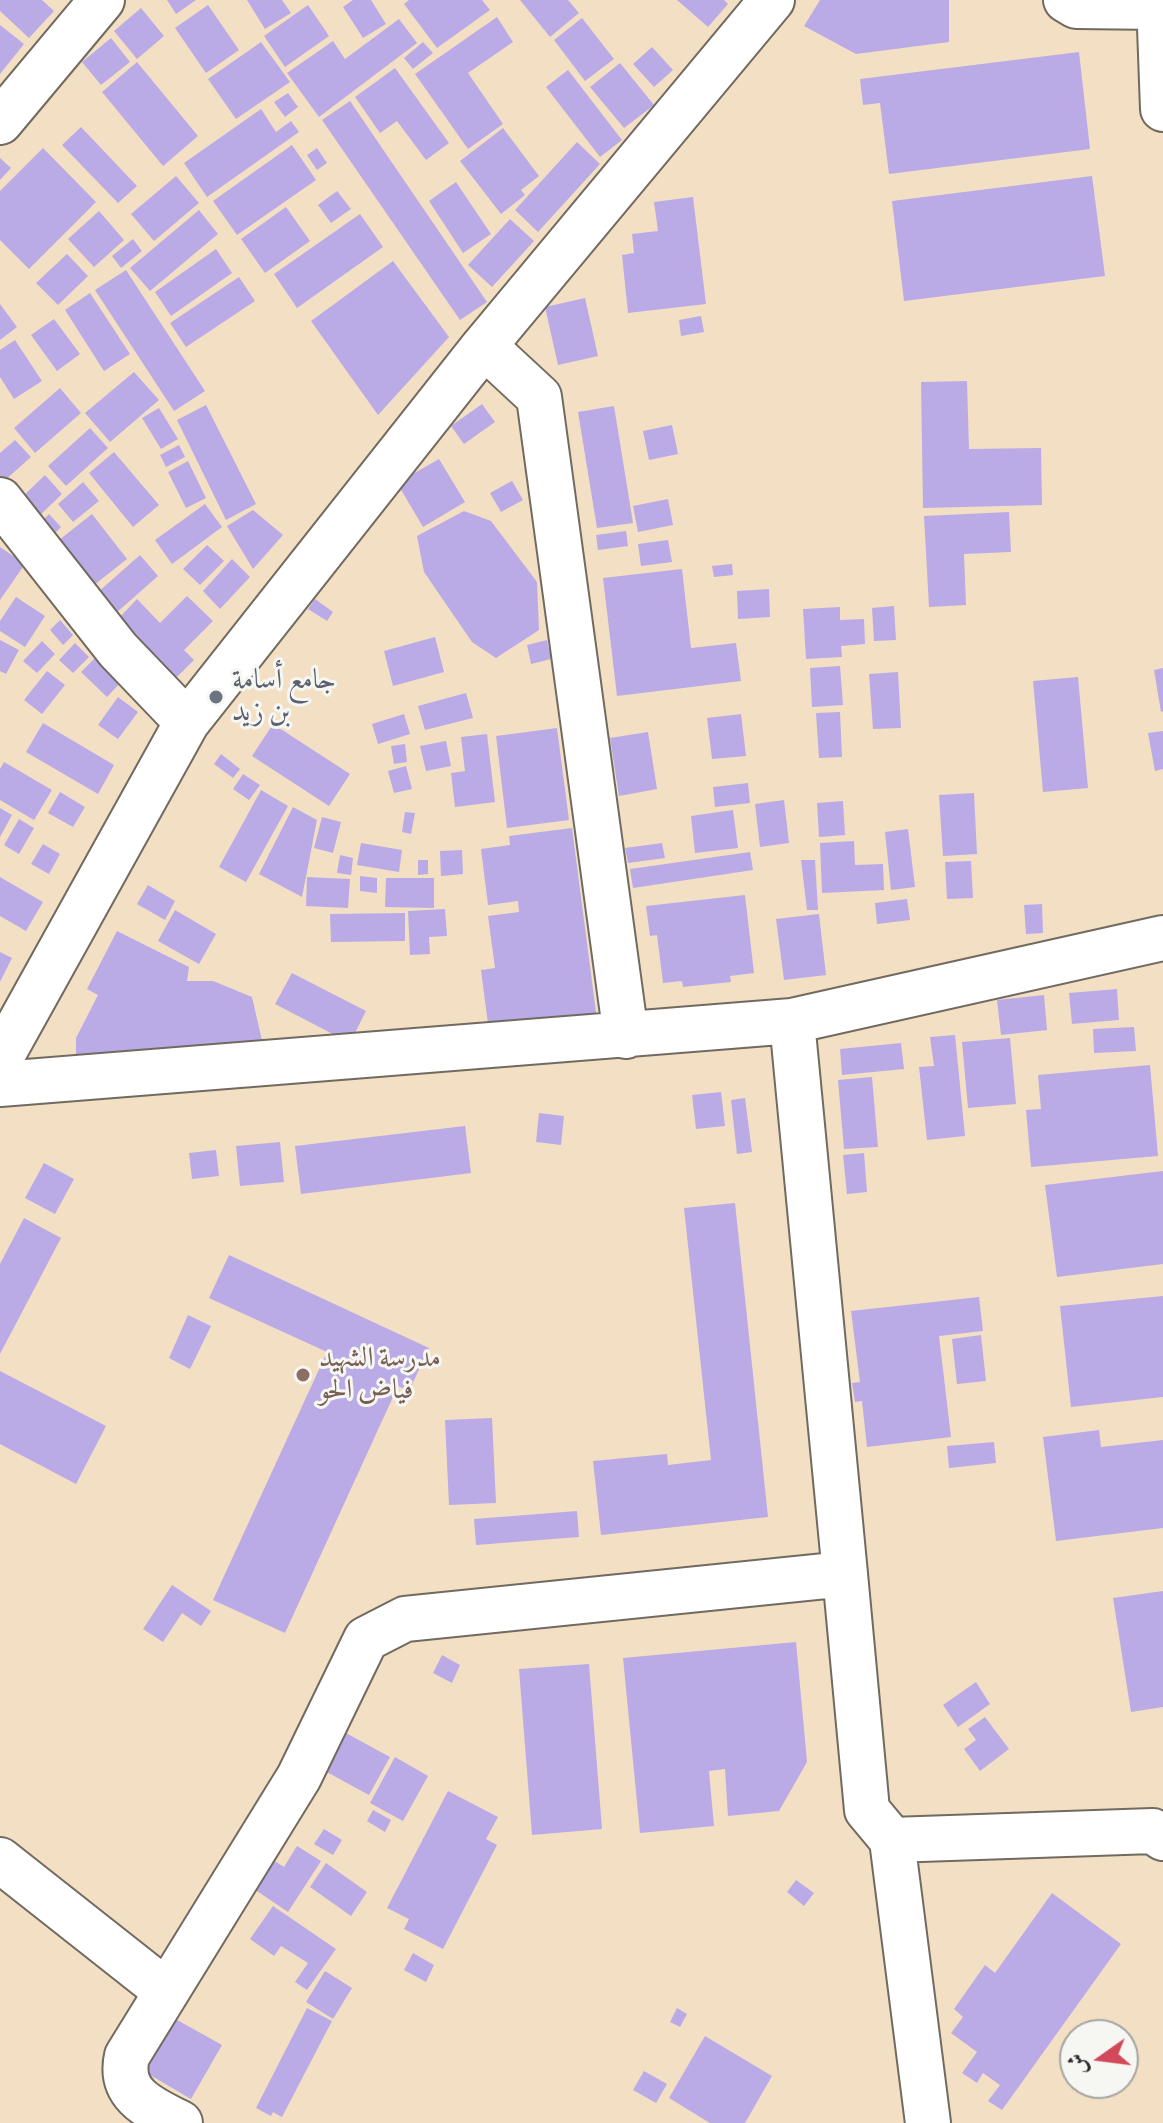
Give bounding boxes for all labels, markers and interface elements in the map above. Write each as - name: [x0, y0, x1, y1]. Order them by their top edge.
- place label: جامع أسامة بن زيد: [232, 664, 336, 730]
- marker: جامع أسامة بن زيد: [207, 688, 225, 706]
- place label: مدرسة الشهيد فياض الحو: [319, 1342, 441, 1408]
- marker: مدرسة الشهيد فياض الحو: [294, 1366, 312, 1384]
- north arrow: [1059, 2019, 1139, 2099]
- text: ش: [1060, 2050, 1095, 2079]

